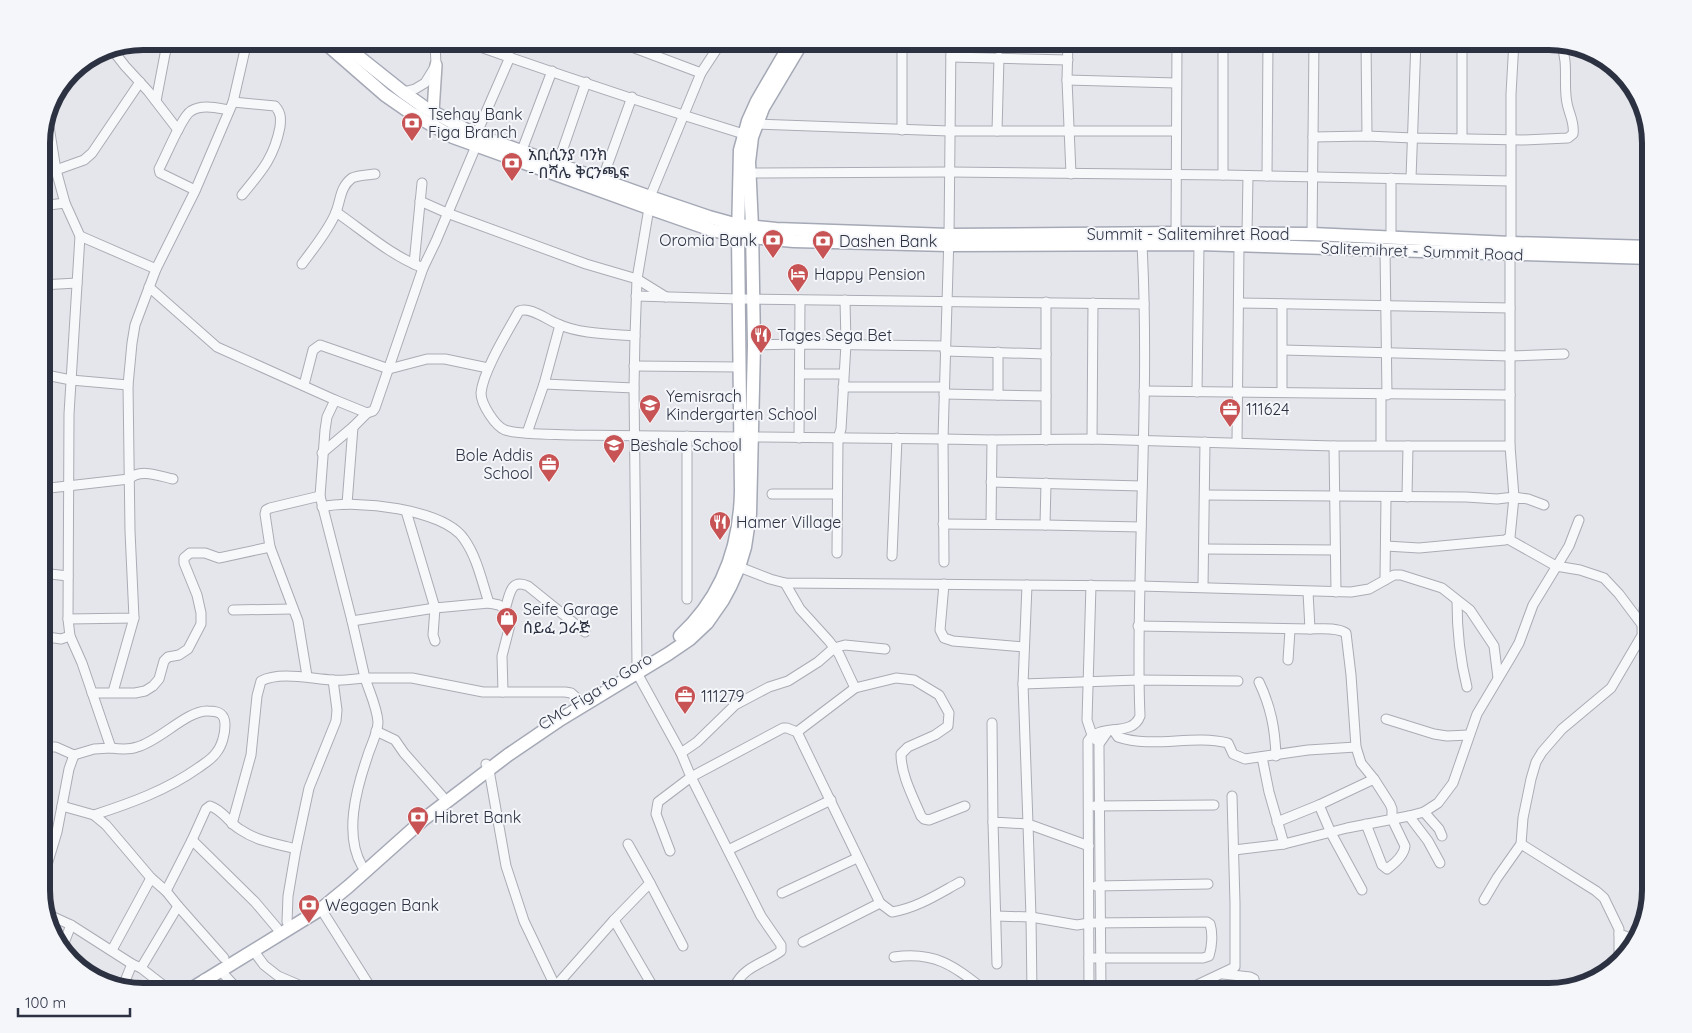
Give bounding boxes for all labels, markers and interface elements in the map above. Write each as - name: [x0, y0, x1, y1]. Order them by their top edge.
- place label: Tsehay Bank Figa Branch: [428, 104, 523, 142]
- bank icon: Tsehay Bank Figa Branch: [400, 111, 424, 142]
- place label: አቢሲንያ ባንክ - በሻሌ ቅርንጫፍ: [528, 144, 629, 182]
- bank icon: አቢሲንያ ባንክ - በሻሌ ቅርንጫፍ: [500, 151, 524, 182]
- street label: Summit - Salitemihret Road: [1087, 224, 1289, 244]
- bank icon: Oromia Bank: [761, 228, 785, 259]
- bank icon: Dashen Bank: [811, 229, 835, 260]
- place label: Oromia Bank: [659, 230, 757, 250]
- place label: Dashen Bank: [839, 231, 937, 251]
- street label: Salitemihret - Summit Road: [1320, 237, 1524, 265]
- hotel icon: Happy Pension: [786, 262, 810, 293]
- place label: Happy Pension: [814, 264, 926, 284]
- restaurant icon: Tages Sega Bet: [749, 323, 773, 354]
- place label: Tages Sega Bet: [777, 325, 892, 345]
- place label: Yemisrach Kindergarten School: [666, 386, 817, 424]
- school or university icon: Yemisrach Kindergarten School: [638, 393, 662, 424]
- office icon: 111624: [1218, 397, 1242, 428]
- place label: 111624: [1246, 399, 1289, 419]
- school or university icon: Beshale School: [602, 433, 626, 464]
- place label: Beshale School: [630, 435, 742, 455]
- place label: Bole Addis School: [455, 445, 533, 483]
- office icon: Bole Addis School: [537, 452, 561, 483]
- restaurant icon: Hamer Village: [708, 510, 732, 541]
- place label: Hamer Village: [736, 512, 841, 532]
- place label: Seife Garage ሰይፈ ጋራጅ: [523, 599, 618, 637]
- shop icon: Seife Garage ሰይፈ ጋራጅ: [495, 606, 519, 637]
- street label: CMC Figa to Goro: [534, 648, 656, 734]
- office icon: 111279: [673, 684, 697, 715]
- place label: 111279: [701, 686, 745, 706]
- bank icon: Hibret Bank: [406, 805, 430, 836]
- place label: Hibret Bank: [434, 807, 521, 827]
- bank icon: Wegagen Bank: [297, 893, 321, 924]
- place label: Wegagen Bank: [325, 895, 439, 915]
- scale bar: [18, 986, 130, 1018]
- text: 100 m: [25, 993, 66, 1012]

